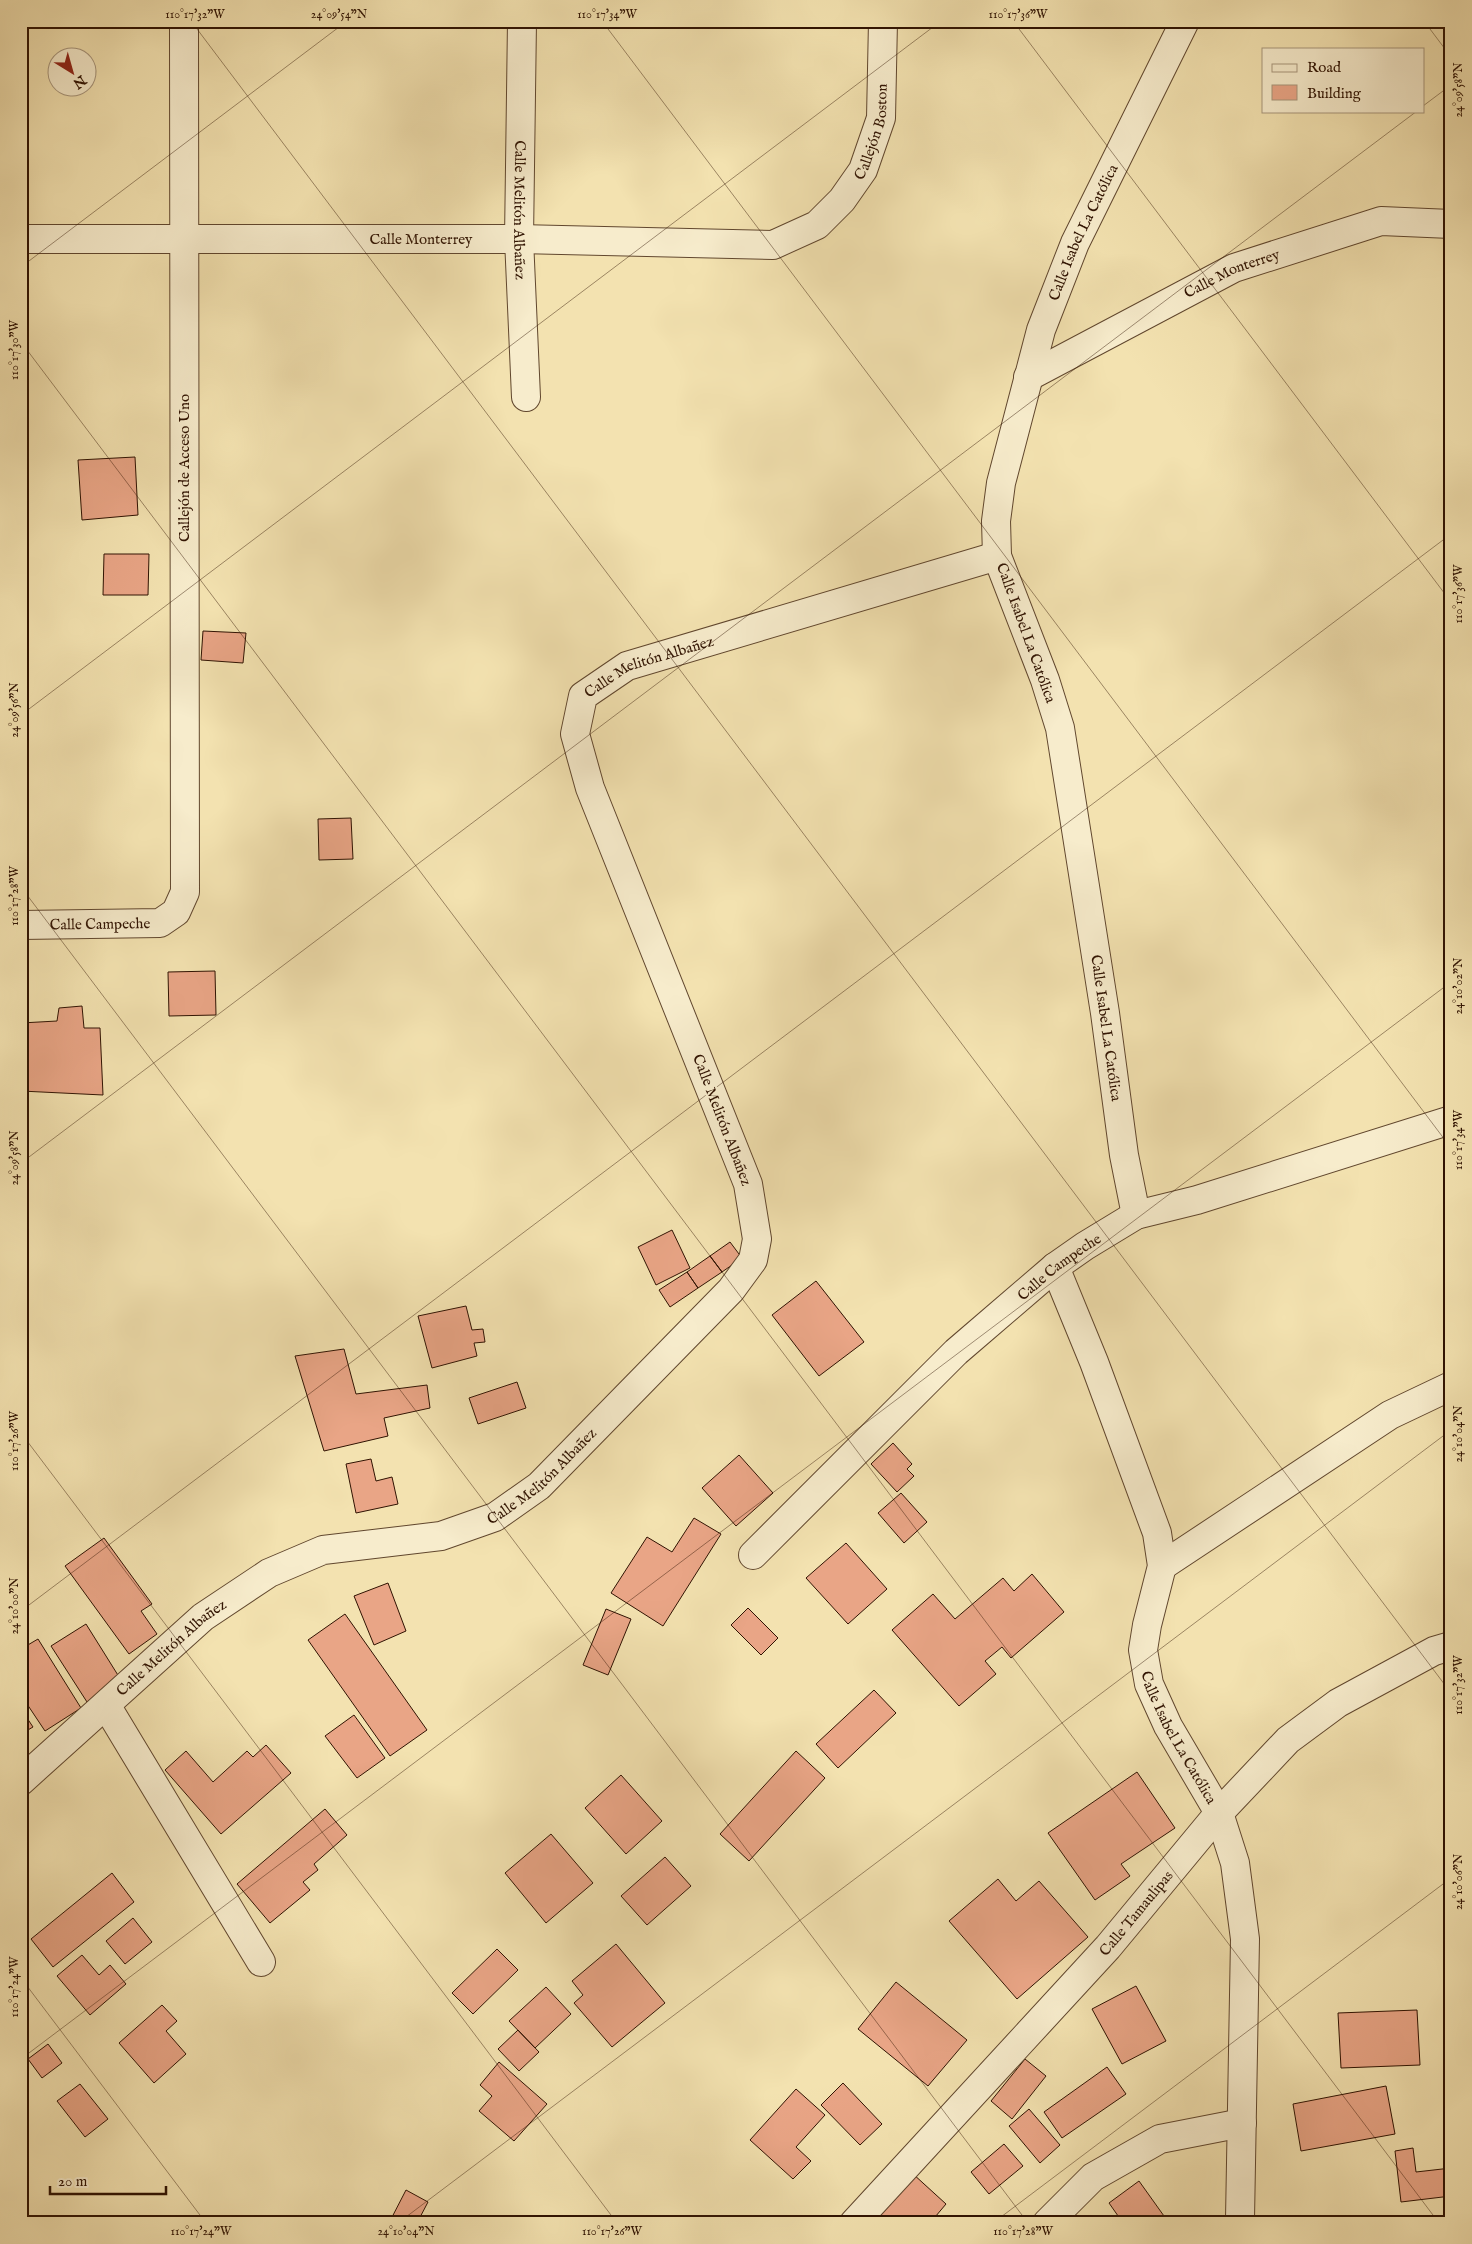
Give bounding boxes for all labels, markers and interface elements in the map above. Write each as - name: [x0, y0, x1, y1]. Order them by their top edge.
- text: 110°17'32"W: [165, 7, 225, 22]
- text: 24°09'54"N: [311, 7, 368, 22]
- text: 110°17'34"W: [577, 7, 637, 22]
- text: 110°17'36"W: [989, 7, 1048, 22]
- north arrow: [48, 48, 98, 98]
- legend: [1262, 48, 1424, 112]
- text: Road: [1307, 58, 1342, 77]
- text: 24°09'58"N: [1451, 62, 1466, 118]
- text: N: [69, 70, 90, 92]
- street label: Callejón Boston: [849, 83, 891, 184]
- text: Building: [1307, 84, 1362, 103]
- street label: Calle Melitón Albañez: [509, 140, 530, 280]
- street label: Calle Isabel La Católica: [1044, 161, 1122, 303]
- street label: Calle Monterrey: [370, 230, 473, 249]
- street label: Calle Monterrey: [1181, 244, 1283, 302]
- text: 110°17'30"W: [7, 320, 22, 380]
- street label: Callejón de Acceso Uno: [175, 394, 194, 542]
- street label: Calle Isabel La Católica: [992, 560, 1060, 706]
- text: 110°17'36"W: [1451, 564, 1466, 623]
- street label: Calle Melitón Albañez: [580, 631, 716, 702]
- text: 24°09'56"N: [7, 682, 22, 738]
- text: 110°17'28"W: [7, 866, 22, 926]
- street label: Calle Campeche: [50, 914, 151, 934]
- street label: Calle Isabel La Católica: [1086, 954, 1126, 1103]
- text: 24°10'02"N: [1451, 957, 1466, 1014]
- street label: Calle Melitón Albañez: [688, 1052, 756, 1189]
- text: 110°17'34"W: [1451, 1110, 1466, 1170]
- text: 24°09'58"N: [7, 1130, 22, 1186]
- street label: Calle Campeche: [1013, 1229, 1105, 1305]
- text: 24°10'04"N: [1451, 1405, 1466, 1463]
- text: 110°17'26"W: [7, 1410, 22, 1471]
- street label: Calle Melitón Albañez: [484, 1424, 600, 1529]
- text: 24°10'00"N: [7, 1577, 22, 1635]
- street label: Calle Melitón Albañez: [112, 1595, 230, 1700]
- text: 110°17'32"W: [1451, 1655, 1466, 1715]
- street label: Calle Isabel La Católica: [1137, 1670, 1221, 1808]
- text: 24°10'06"N: [1451, 1853, 1466, 1910]
- street label: Calle Tamaulipas: [1095, 1866, 1177, 1960]
- text: 110°17'24"W: [7, 1956, 22, 2017]
- scale bar: [50, 2164, 166, 2196]
- text: 20 m: [58, 2172, 88, 2191]
- text: 110°17'24"W: [171, 2224, 232, 2239]
- text: 24°10'04"N: [377, 2224, 435, 2239]
- text: 110°17'26"W: [582, 2224, 643, 2239]
- text: 110°17'28"W: [993, 2224, 1053, 2239]

